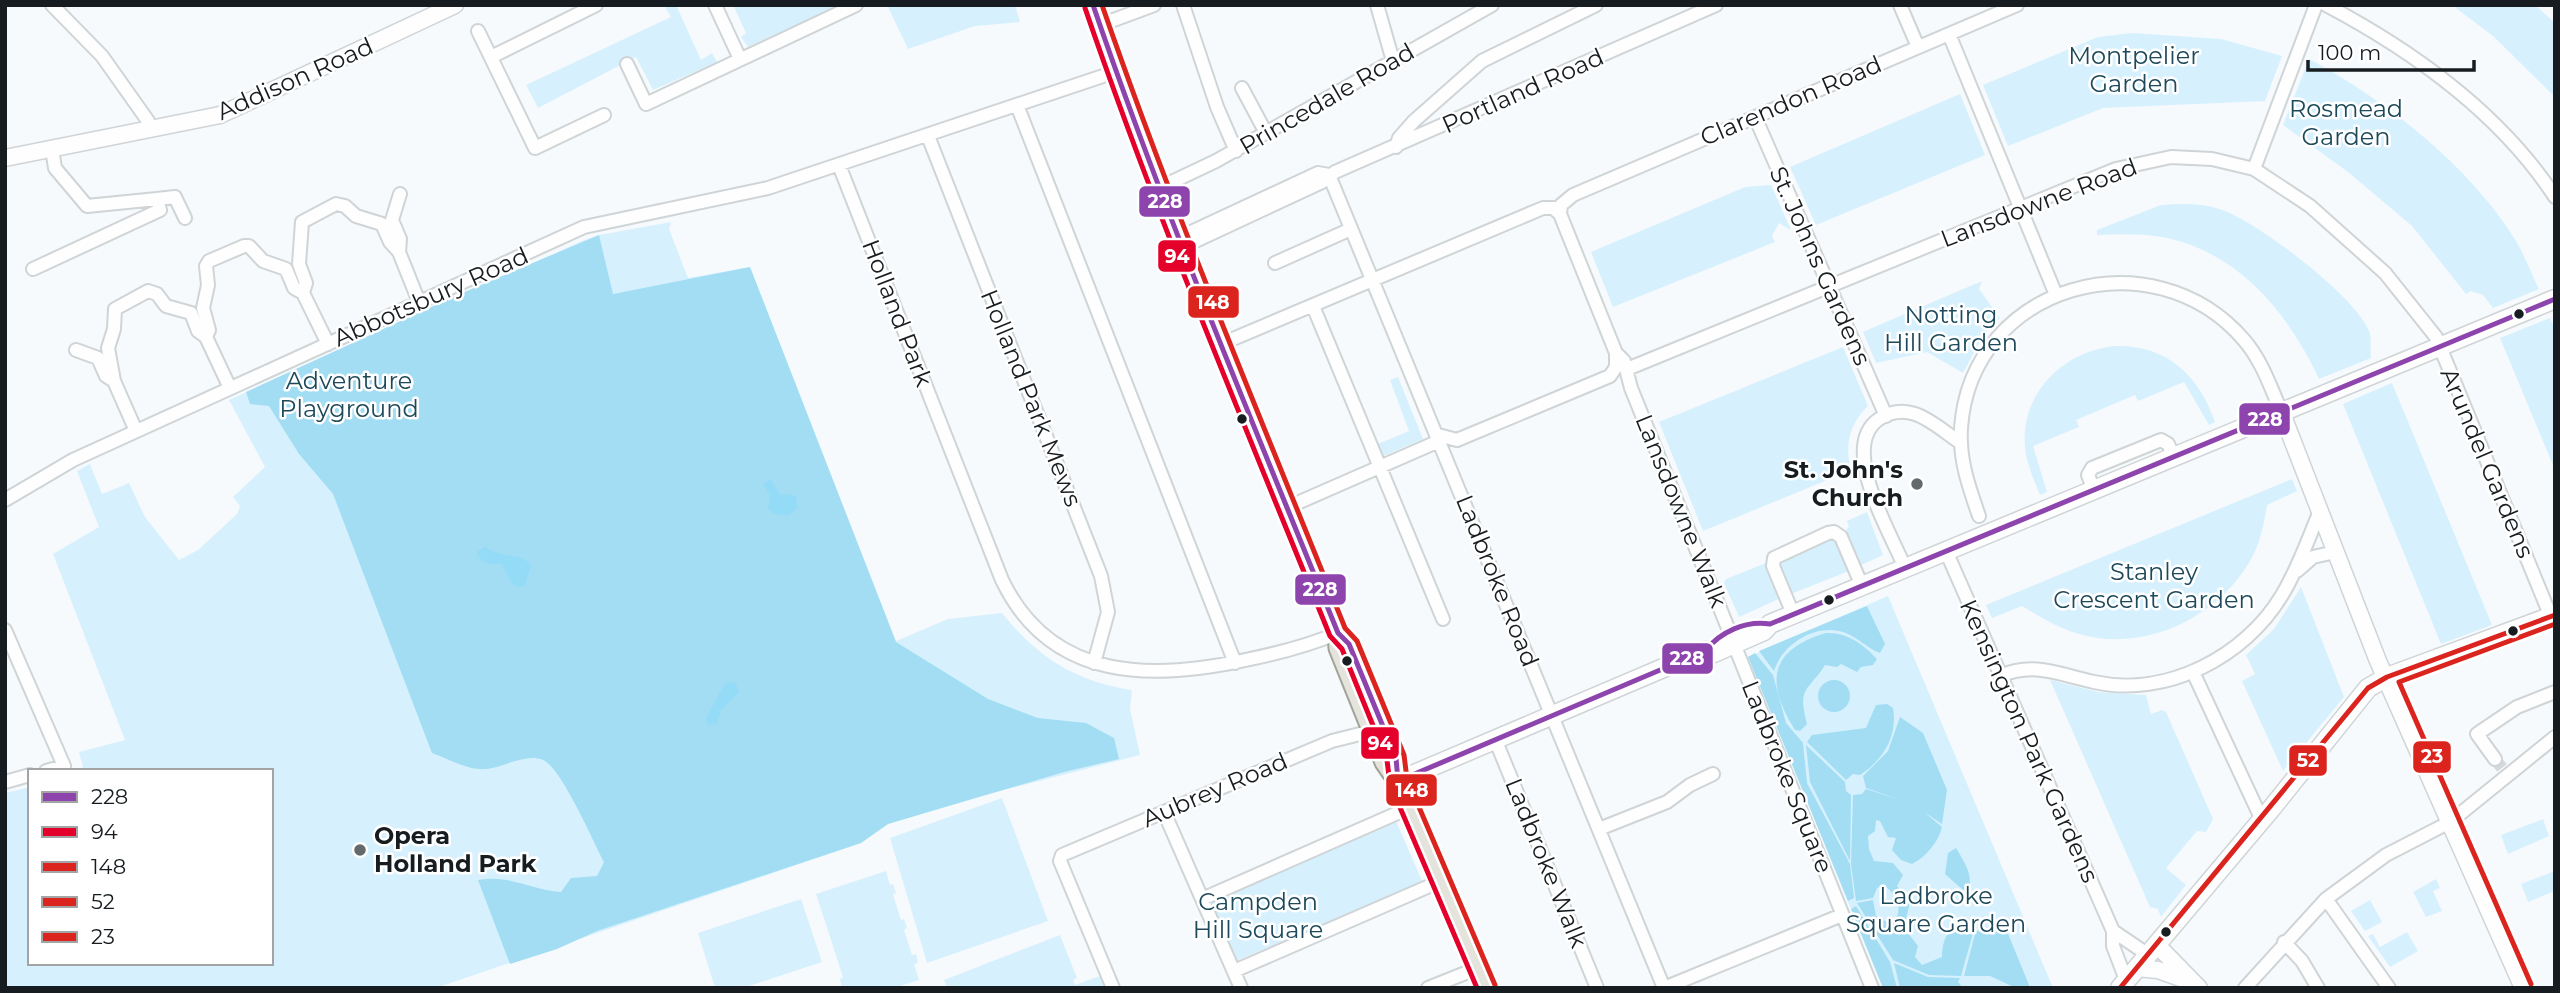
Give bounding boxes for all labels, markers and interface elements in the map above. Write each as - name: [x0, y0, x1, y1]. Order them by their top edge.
- scale bar: [2308, 28, 2474, 72]
- street label: Addison Road: [212, 31, 377, 126]
- street label: Princedale Road: [1234, 37, 1419, 160]
- text: 100 m: [2318, 40, 2381, 65]
- park label: Montpelier Garden: [2068, 41, 2200, 98]
- street label: Portland Road: [1437, 42, 1608, 139]
- street label: Clarendon Road: [1696, 49, 1886, 152]
- park label: Rosmead Garden: [2289, 94, 2403, 151]
- street label: Lansdowne Road: [1937, 152, 2141, 253]
- street label: St. Johns Gardens: [1764, 162, 1877, 370]
- line badge: 228: [1138, 185, 1191, 218]
- text: 228: [1148, 190, 1182, 213]
- street label: Holland Park: [856, 235, 939, 391]
- line badge: 94: [1157, 239, 1197, 273]
- street label: Abbotsbury Road: [329, 241, 533, 353]
- text: 94: [1164, 245, 1190, 268]
- street label: Holland Park Mews: [975, 285, 1088, 511]
- line badge: 148: [1187, 285, 1240, 319]
- text: 148: [1196, 291, 1230, 314]
- park label: Notting Hill Garden: [1884, 300, 2018, 357]
- unlabelled marker: [2512, 307, 2526, 321]
- street label: Arundel Gardens: [2434, 364, 2541, 562]
- park label: Adventure Playground: [279, 366, 419, 423]
- line badge: 228: [2238, 402, 2291, 436]
- text: 228: [2248, 408, 2282, 431]
- street label: Lansdowne Walk: [1630, 410, 1734, 612]
- unlabelled marker: [1235, 412, 1249, 426]
- place label: St. John's Church: [1784, 455, 1903, 512]
- marker: St. John's Church: [1909, 476, 1925, 492]
- street label: Ladbroke Road: [1450, 491, 1545, 671]
- park label: Stanley Crescent Garden: [2053, 557, 2255, 614]
- line badge: 228: [1294, 573, 1347, 606]
- text: 228: [1303, 578, 1337, 601]
- unlabelled marker: [1822, 593, 1836, 607]
- street label: Kensington Park Gardens: [1954, 595, 2105, 887]
- unlabelled marker: [2506, 624, 2520, 638]
- line badge: 228: [1661, 642, 1714, 675]
- text: 228: [1670, 647, 1704, 670]
- unlabelled marker: [1340, 654, 1354, 668]
- street label: Ladbroke Square: [1736, 676, 1839, 877]
- line badge: 94: [1360, 726, 1400, 760]
- text: 94: [1367, 732, 1393, 755]
- line badge: 23: [2412, 740, 2452, 774]
- line badge: 52: [2288, 744, 2328, 777]
- text: 23: [2421, 745, 2443, 768]
- street label: Aubrey Road: [1138, 746, 1292, 833]
- text: 52: [2297, 749, 2319, 772]
- legend: [28, 769, 273, 965]
- line badge: 148: [1385, 773, 1438, 807]
- street label: Ladbroke Walk: [1499, 774, 1594, 952]
- text: 148: [1395, 779, 1429, 802]
- text: 228: [91, 784, 128, 809]
- text: 94: [91, 819, 118, 844]
- place label: Opera Holland Park: [374, 821, 537, 878]
- marker: Opera Holland Park: [352, 842, 368, 858]
- text: 148: [91, 854, 126, 879]
- park label: Ladbroke Square Garden: [1846, 881, 2026, 938]
- park label: Campden Hill Square: [1193, 887, 1323, 944]
- text: 52: [91, 889, 115, 914]
- text: 23: [91, 924, 115, 949]
- unlabelled marker: [2159, 925, 2173, 939]

